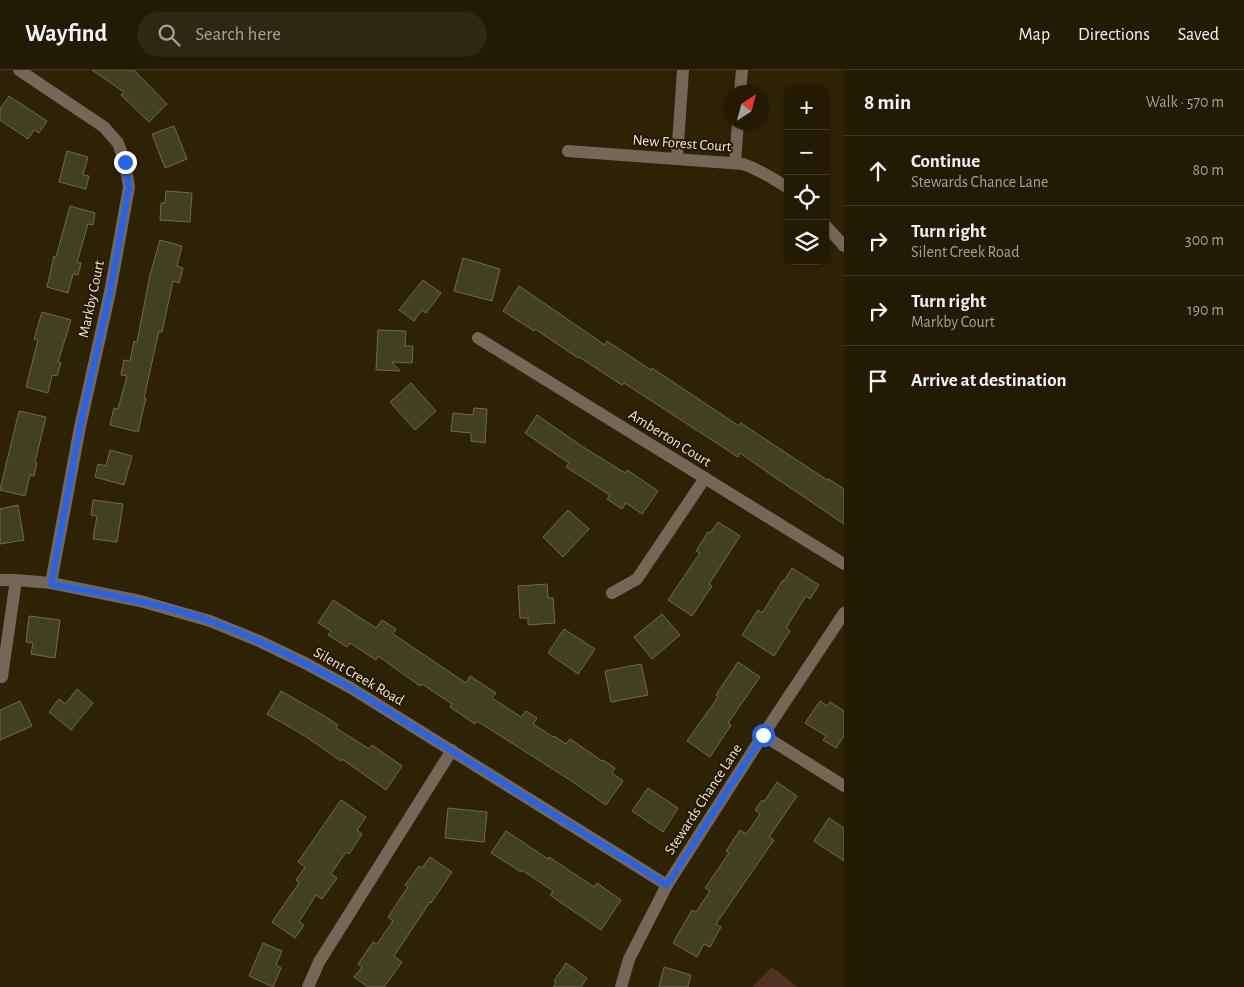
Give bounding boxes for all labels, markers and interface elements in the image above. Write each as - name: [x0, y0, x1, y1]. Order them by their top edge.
- search box: [137, 12, 487, 57]
- icon: search: [155, 21, 183, 49]
- text: Wayfind: [25, 22, 107, 46]
- text: Search here: [195, 25, 281, 44]
- text: Map: [1019, 26, 1050, 44]
- text: Directions: [1078, 26, 1150, 44]
- text: Saved: [1178, 26, 1219, 44]
- north arrow: [724, 85, 769, 130]
- map controls: [784, 85, 829, 265]
- button: +: [784, 85, 829, 130]
- text: 8 min: [864, 92, 911, 113]
- text: Walk · 570 m: [1146, 94, 1224, 110]
- button: −: [784, 130, 829, 175]
- street label: New Forest Court: [632, 133, 732, 154]
- route end: [114, 151, 137, 174]
- text: Continue: [911, 152, 980, 171]
- icon: ahead: [864, 157, 892, 185]
- text: 80 m: [1193, 162, 1224, 178]
- text: Stewards Chance Lane: [911, 174, 1048, 190]
- button: locate: [784, 175, 829, 220]
- button: layers: [784, 220, 829, 265]
- text: Turn right: [911, 222, 986, 241]
- icon: right: [864, 227, 892, 255]
- text: 300 m: [1185, 232, 1224, 248]
- text: Silent Creek Road: [911, 244, 1019, 260]
- street label: Markby Court: [76, 259, 107, 339]
- text: Turn right: [911, 292, 986, 311]
- icon: right: [864, 297, 892, 325]
- text: 190 m: [1187, 302, 1224, 318]
- text: Markby Court: [911, 314, 995, 330]
- icon: arrive: [864, 367, 892, 395]
- text: Arrive at destination: [911, 371, 1067, 390]
- street label: Amberton Court: [626, 407, 714, 470]
- street label: Silent Creek Road: [311, 645, 407, 708]
- route start: [752, 724, 775, 747]
- street label: Stewards Chance Lane: [662, 741, 745, 857]

